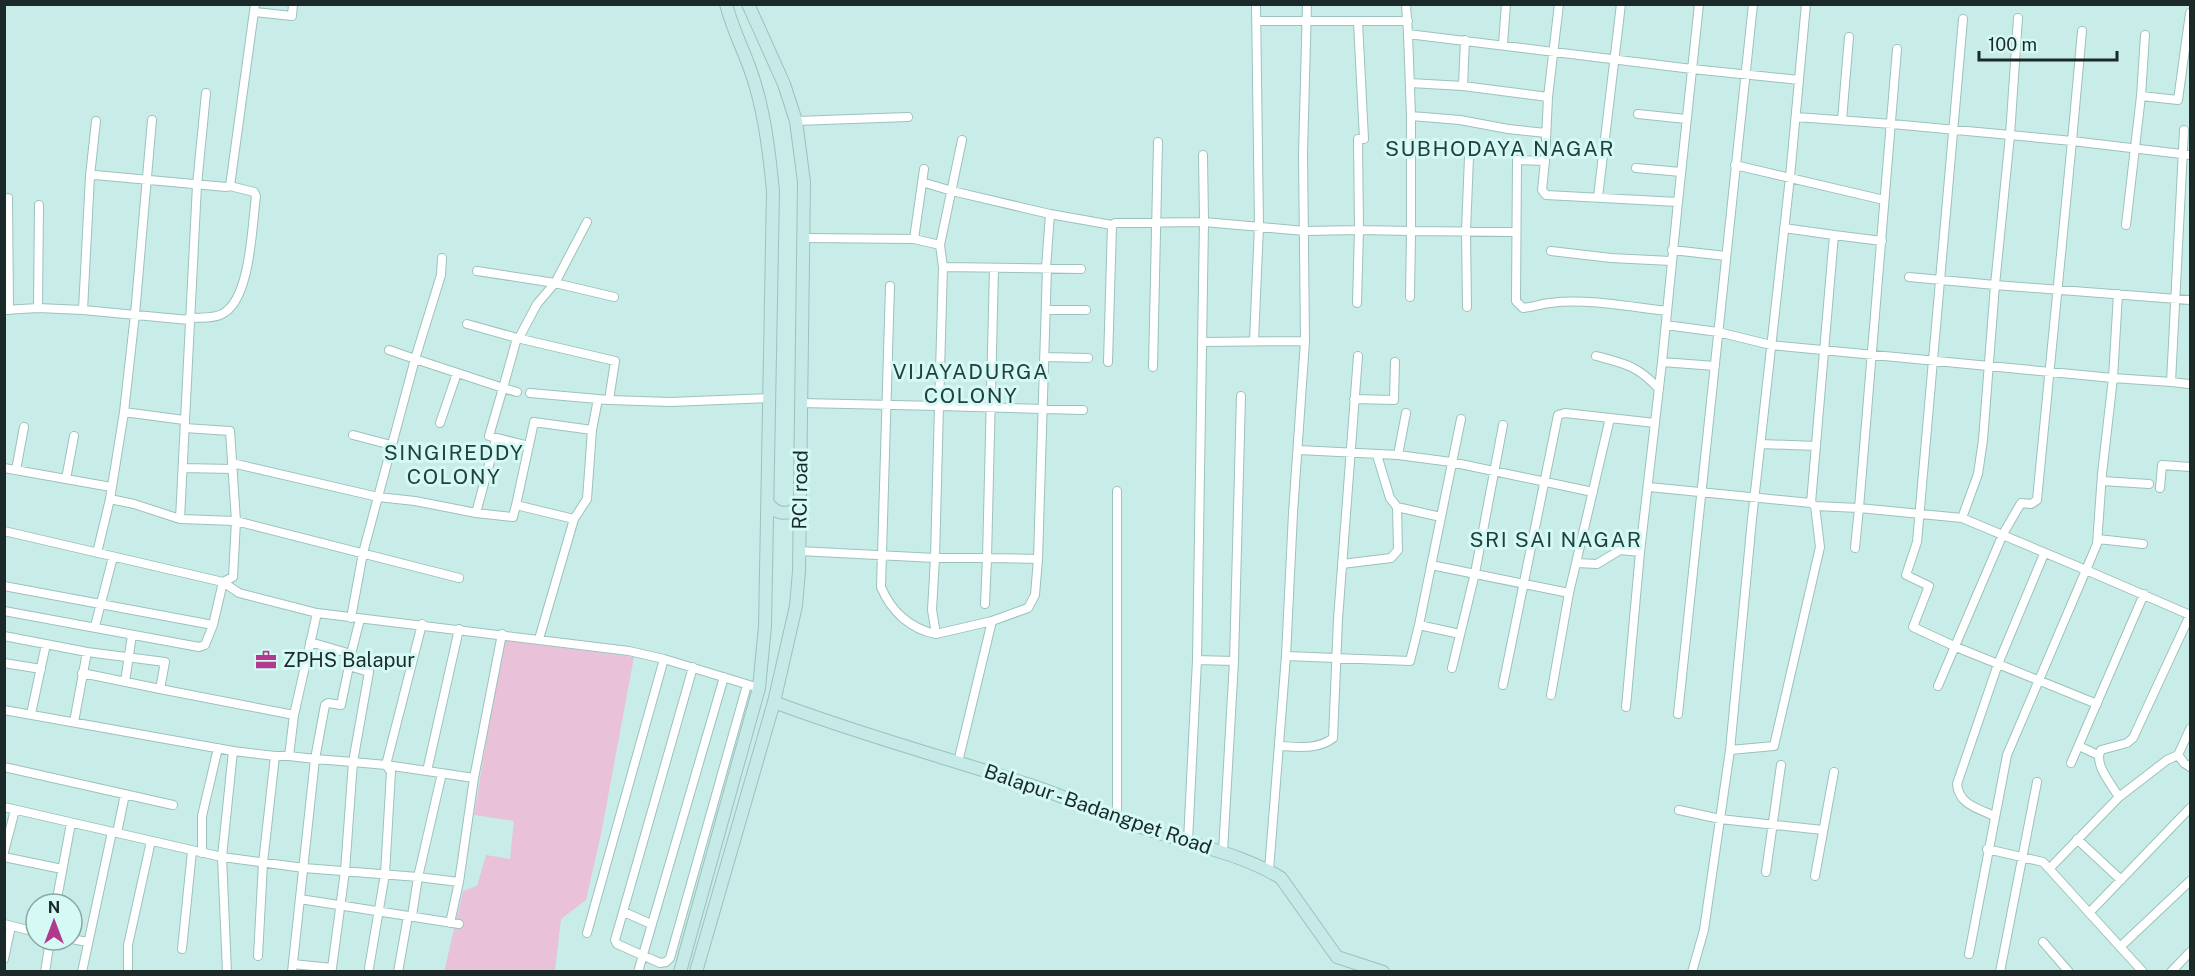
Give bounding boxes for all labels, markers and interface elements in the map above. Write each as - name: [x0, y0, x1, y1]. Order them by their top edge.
- scale bar: [1979, 24, 2117, 62]
- text: 100 m: [1988, 34, 2037, 55]
- district label: SUBHODAYA NAGAR: [1385, 136, 1615, 161]
- district label: VIJAYADURGA COLONY: [893, 359, 1050, 408]
- district label: SINGIREDDY COLONY: [384, 440, 524, 489]
- street label: RCI road: [787, 450, 813, 530]
- district label: SRI SAI NAGAR: [1469, 527, 1643, 552]
- office icon: ZPHS Balapur: [254, 648, 278, 672]
- place label: ZPHS Balapur: [283, 648, 415, 672]
- street label: Balapur - Badangpet Road: [981, 759, 1215, 859]
- north arrow: [24, 892, 84, 952]
- text: N: [48, 898, 60, 917]

